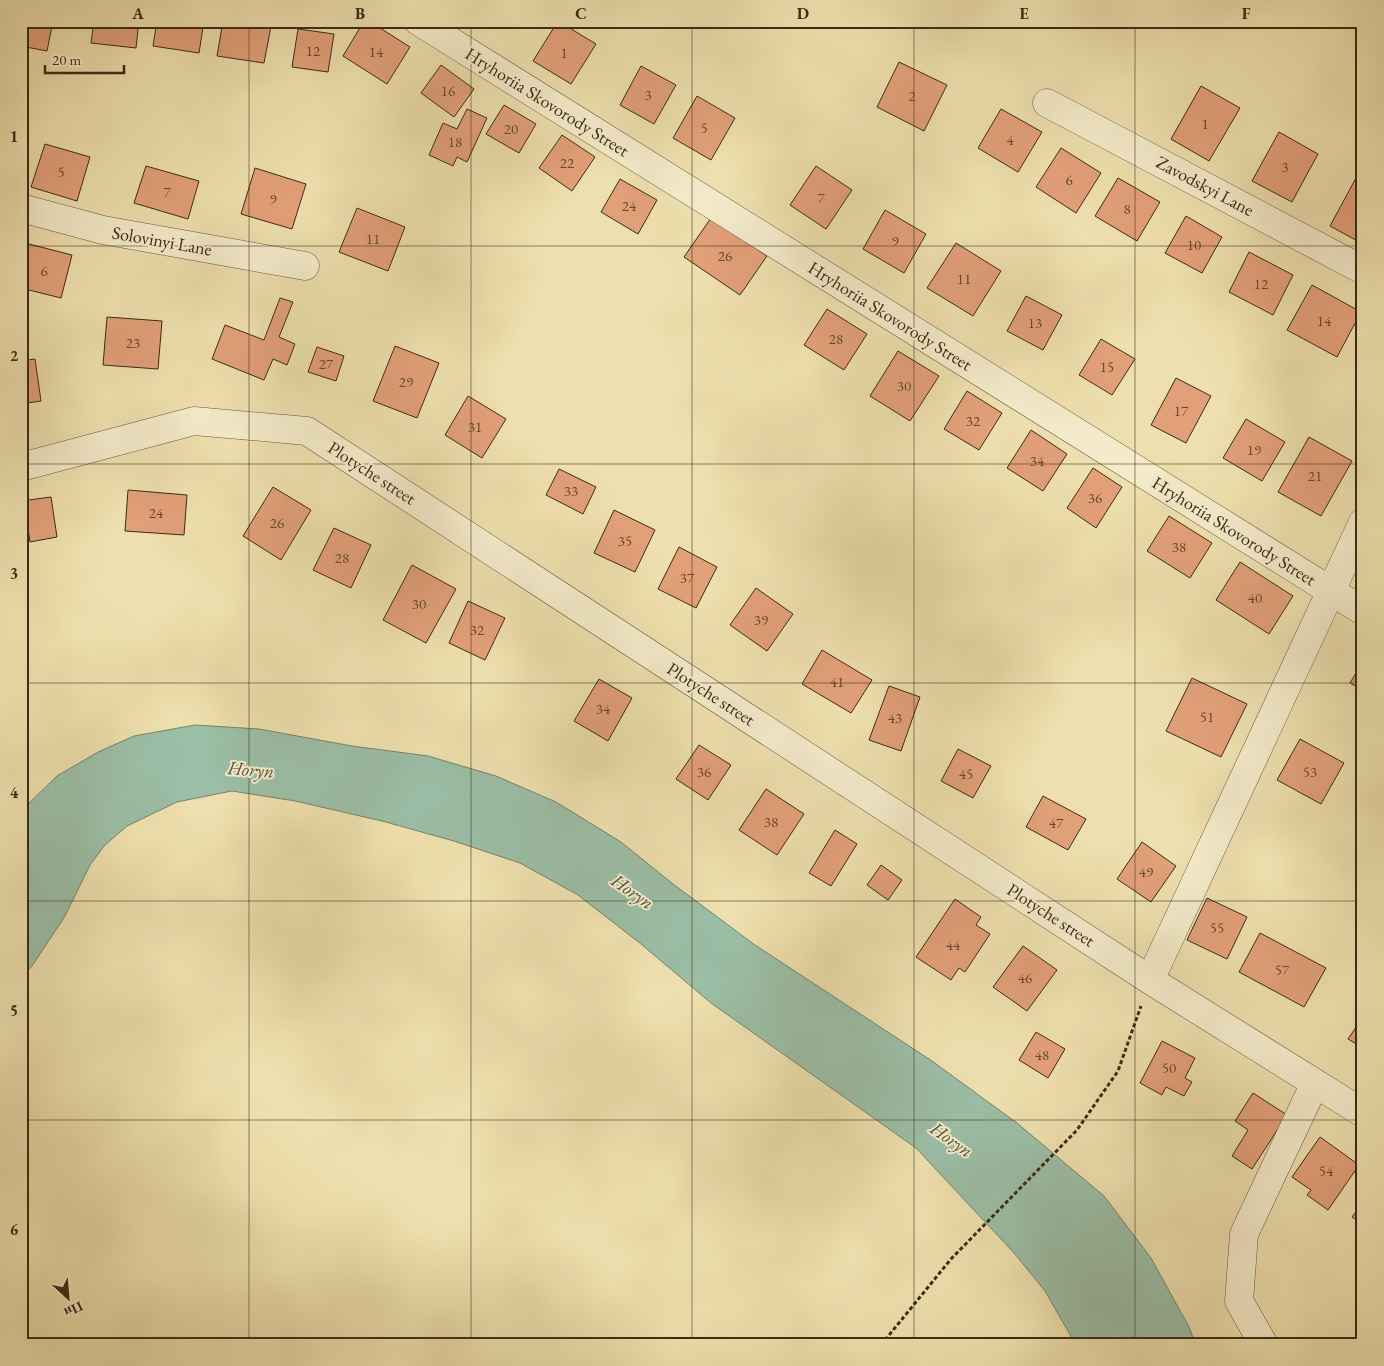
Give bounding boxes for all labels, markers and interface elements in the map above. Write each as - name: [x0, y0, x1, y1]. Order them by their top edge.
- text: A: [131, 3, 144, 24]
- text: B: [355, 3, 365, 24]
- text: C: [575, 3, 587, 24]
- text: D: [797, 3, 809, 24]
- text: E: [1019, 3, 1029, 24]
- text: F: [1242, 3, 1251, 24]
- house number: 12: [306, 41, 321, 60]
- scale bar: [45, 42, 124, 74]
- house number: 14: [369, 42, 384, 61]
- street label: Hryhoriia Skovorody Street: [461, 42, 634, 162]
- house number: 1: [560, 43, 568, 62]
- text: 20 m: [52, 50, 81, 69]
- house number: 16: [441, 81, 455, 100]
- house number: 3: [644, 85, 652, 104]
- house number: 2: [908, 86, 916, 105]
- house number: 1: [1201, 114, 1209, 133]
- house number: 5: [700, 118, 708, 137]
- house number: 20: [504, 119, 518, 138]
- text: 1: [10, 126, 18, 147]
- house number: 4: [1006, 130, 1014, 149]
- house number: 18: [448, 132, 462, 151]
- street label: Zavodskyi Lane: [1152, 150, 1258, 221]
- house number: 22: [560, 153, 575, 172]
- house number: 3: [1281, 157, 1289, 176]
- house number: 5: [57, 162, 65, 181]
- house number: 6: [1065, 170, 1073, 189]
- house number: 7: [163, 182, 171, 201]
- house number: 7: [817, 188, 825, 207]
- house number: 9: [269, 189, 277, 208]
- house number: 24: [622, 196, 637, 215]
- house number: 8: [1123, 199, 1131, 218]
- street label: Solovinyi Lane: [110, 220, 214, 261]
- house number: 11: [366, 229, 380, 248]
- house number: 9: [891, 231, 899, 250]
- house number: 10: [1187, 235, 1201, 254]
- house number: 26: [718, 246, 732, 265]
- street label: Hryhoriia Skovorody Street: [804, 256, 977, 376]
- house number: 6: [40, 261, 48, 280]
- house number: 11: [957, 269, 971, 288]
- house number: 12: [1254, 274, 1269, 293]
- house number: 14: [1317, 311, 1332, 330]
- house number: 13: [1028, 313, 1042, 332]
- house number: 28: [829, 329, 843, 348]
- house number: 23: [126, 333, 140, 352]
- text: 2: [10, 345, 19, 366]
- house number: 27: [319, 354, 334, 373]
- house number: 15: [1100, 357, 1114, 376]
- house number: 29: [399, 372, 413, 391]
- house number: 30: [897, 376, 911, 395]
- house number: 17: [1174, 401, 1189, 420]
- house number: 32: [966, 411, 981, 430]
- house number: 31: [468, 417, 482, 436]
- street label: Plotyche street: [324, 436, 421, 510]
- house number: 19: [1247, 440, 1261, 459]
- house number: 34: [1030, 451, 1045, 470]
- house number: 21: [1308, 466, 1322, 485]
- street label: Hryhoriia Skovorody Street: [1148, 471, 1321, 591]
- house number: 33: [564, 481, 578, 500]
- house number: 36: [1088, 488, 1102, 507]
- house number: 24: [149, 503, 164, 522]
- house number: 26: [270, 513, 284, 532]
- house number: 35: [618, 531, 632, 550]
- house number: 38: [1172, 537, 1186, 556]
- house number: 28: [335, 548, 349, 567]
- text: 3: [10, 563, 18, 584]
- house number: 37: [680, 568, 695, 587]
- house number: 40: [1248, 588, 1262, 607]
- house number: 30: [412, 594, 426, 613]
- house number: 39: [754, 610, 768, 629]
- house number: 32: [470, 620, 485, 639]
- street label: Plotyche street: [663, 657, 760, 731]
- house number: 41: [830, 672, 844, 691]
- house number: 34: [596, 699, 611, 718]
- house number: 51: [1200, 707, 1214, 726]
- house number: 43: [888, 708, 902, 727]
- water label: Horyn: [226, 755, 275, 784]
- house number: 36: [697, 762, 711, 781]
- house number: 53: [1303, 762, 1317, 781]
- house number: 45: [959, 764, 973, 783]
- text: 4: [10, 782, 19, 803]
- house number: 38: [764, 812, 778, 831]
- house number: 47: [1049, 813, 1064, 832]
- house number: 49: [1139, 862, 1153, 881]
- water label: Horyn: [606, 867, 659, 915]
- street label: Plotyche street: [1003, 878, 1100, 952]
- house number: 55: [1210, 918, 1224, 937]
- house number: 44: [946, 935, 961, 954]
- house number: 57: [1275, 960, 1290, 979]
- house number: 46: [1018, 968, 1032, 987]
- text: 5: [10, 1000, 18, 1021]
- house number: 48: [1035, 1045, 1049, 1064]
- house number: 50: [1162, 1058, 1176, 1077]
- water label: Horyn: [925, 1115, 978, 1163]
- house number: 54: [1319, 1161, 1334, 1180]
- text: 6: [10, 1219, 19, 1240]
- north arrow: [42, 1274, 92, 1324]
- text: Пн: [61, 1297, 86, 1322]

